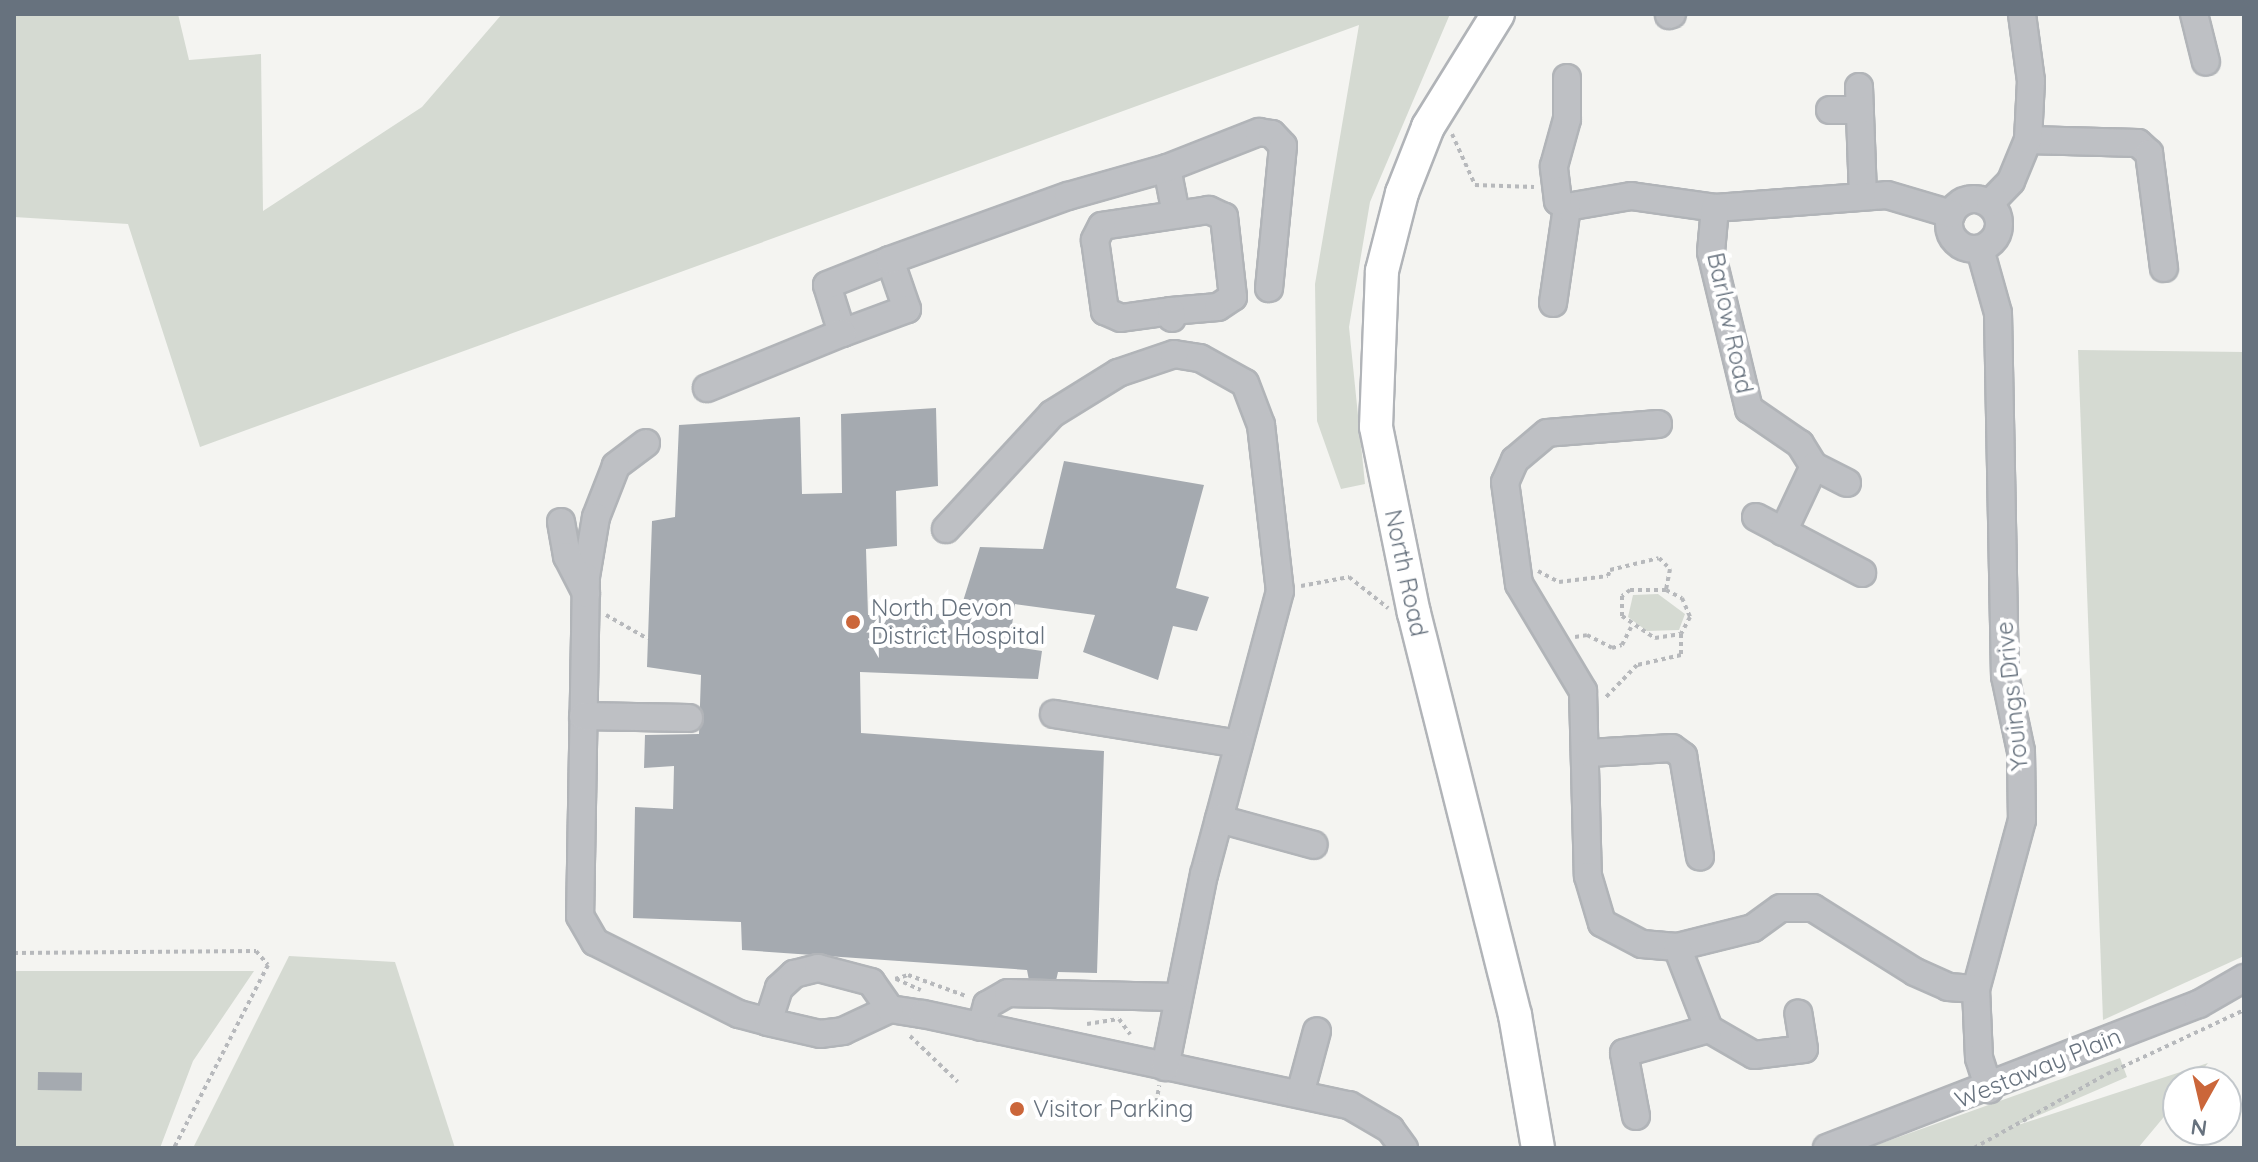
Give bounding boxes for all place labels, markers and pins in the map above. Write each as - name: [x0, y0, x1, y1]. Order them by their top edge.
- place label: North Devon District Hospital: [871, 594, 1045, 650]
- marker: North Devon District Hospital: [842, 611, 864, 633]
- place label: Visitor Parking: [1033, 1095, 1194, 1123]
- marker: Visitor Parking: [1008, 1100, 1026, 1118]

